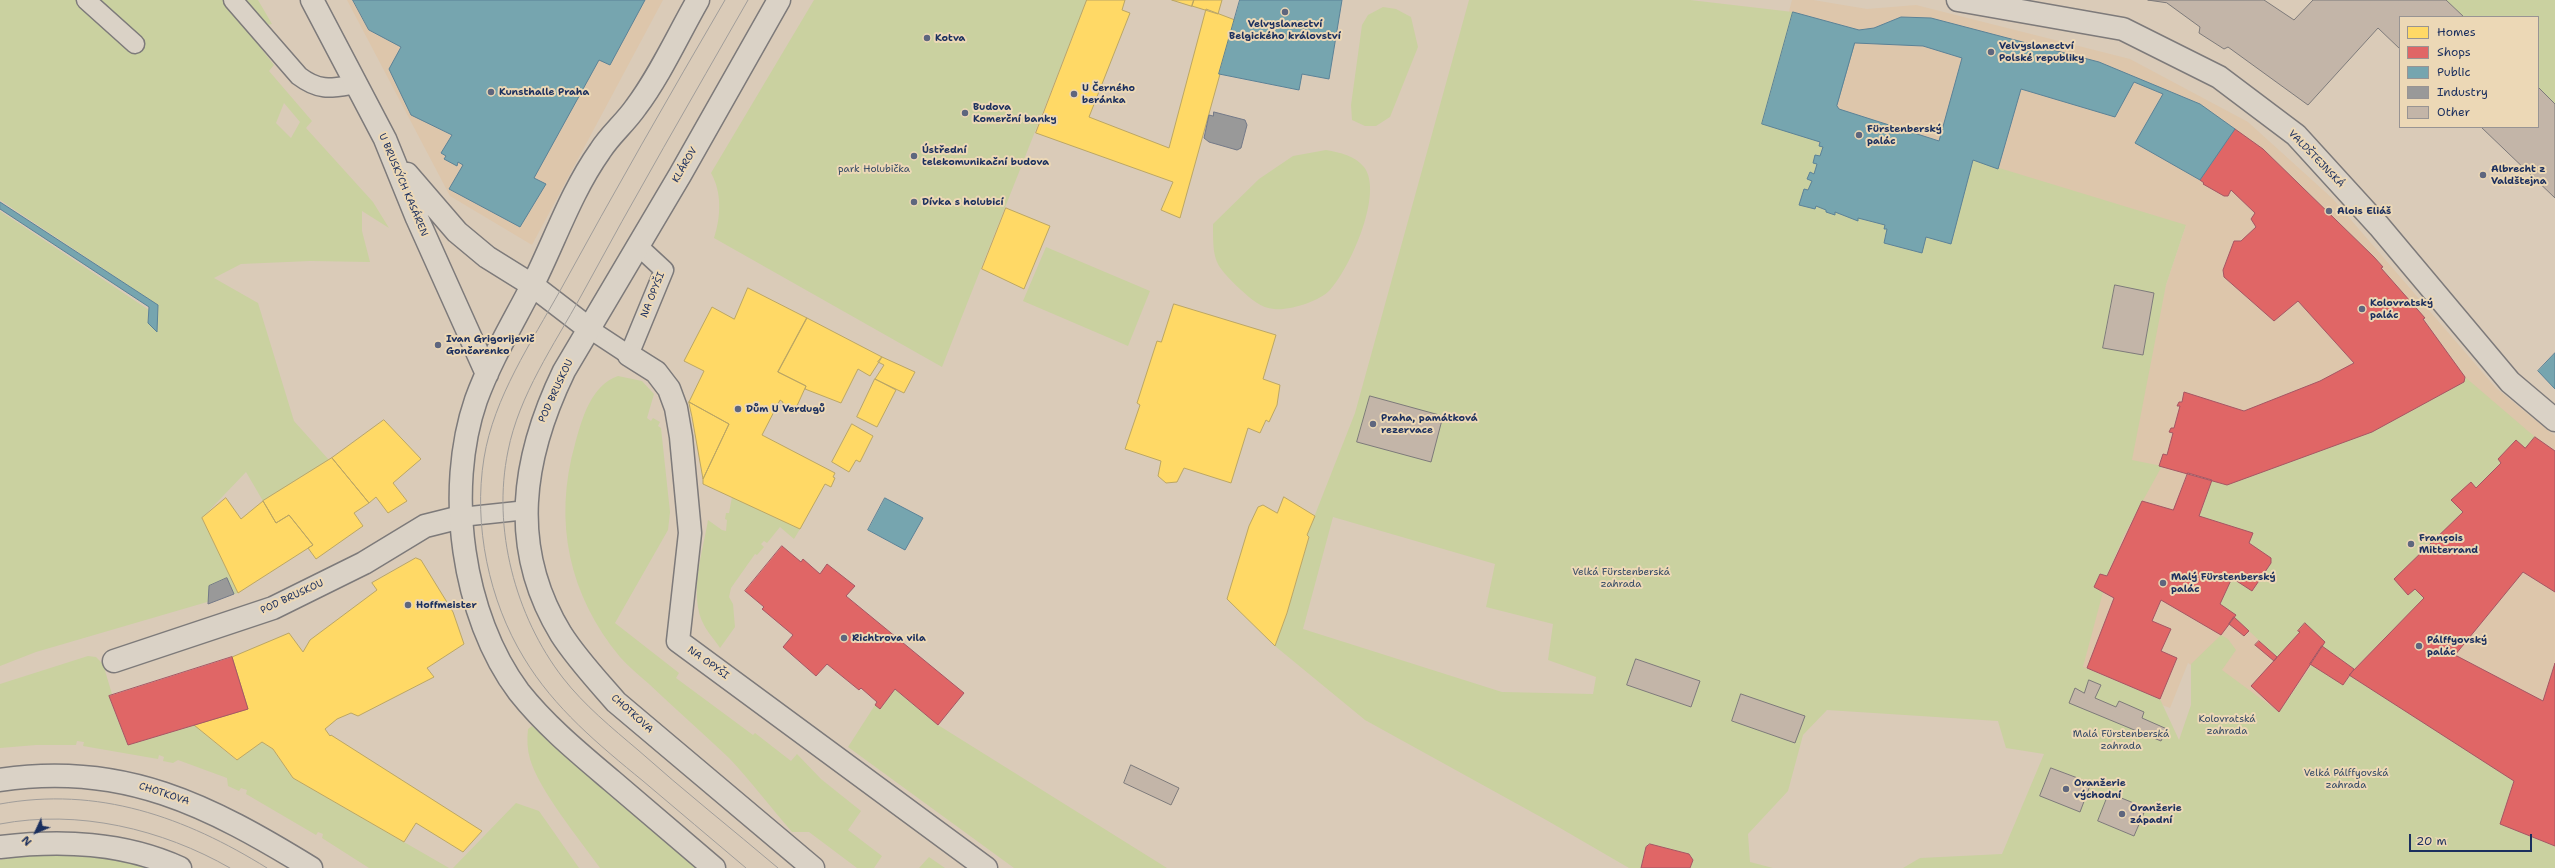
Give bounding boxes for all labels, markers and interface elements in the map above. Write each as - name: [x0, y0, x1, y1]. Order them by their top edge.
- marker: Velvyslanectví Belgického království: [1280, 7, 1290, 17]
- legend: [2399, 16, 2539, 128]
- place label: Velvyslanectví Belgického království: [1229, 18, 1341, 42]
- text: Homes: [2437, 24, 2476, 40]
- place label: Kotva: [935, 32, 965, 44]
- marker: Kotva: [922, 33, 932, 43]
- place label: Velvyslanectví Polské republiky: [1999, 40, 2084, 64]
- text: Shops: [2437, 44, 2471, 60]
- marker: Velvyslanectví Polské republiky: [1986, 47, 1996, 57]
- text: Public: [2437, 64, 2471, 80]
- place label: U Černého beránka: [1082, 82, 1135, 106]
- text: Industry: [2437, 84, 2488, 100]
- place label: Kunsthalle Praha: [499, 86, 589, 98]
- marker: Kunsthalle Praha: [486, 87, 496, 97]
- marker: U Černého beránka: [1069, 89, 1079, 99]
- place label: Budova Komerční banky: [973, 101, 1057, 124]
- text: Other: [2437, 104, 2470, 120]
- marker: Budova Komerční banky: [960, 108, 970, 118]
- place label: Fürstenberský palác: [1867, 123, 1942, 146]
- street label: VALDŠTEJNSKÁ: [2286, 128, 2346, 190]
- marker: Fürstenberský palác: [1854, 130, 1864, 140]
- street label: U BRUSKÝCH KASÁREN: [376, 132, 430, 238]
- place label: Ústřední telekomunikační budova: [922, 144, 1049, 168]
- street label: KLÁROV: [670, 145, 700, 185]
- marker: Ústřední telekomunikační budova: [909, 151, 919, 161]
- park label: park Holubička: [838, 163, 910, 175]
- place label: Albrecht z Valdštejna: [2491, 163, 2547, 186]
- marker: Albrecht z Valdštejna: [2478, 170, 2488, 180]
- place label: Dívka s holubicí: [922, 196, 1003, 208]
- marker: Dívka s holubicí: [909, 197, 919, 207]
- place label: Alois Eliáš: [2337, 205, 2391, 217]
- marker: Alois Eliáš: [2324, 206, 2334, 216]
- street label: NA OPYŠI: [638, 271, 668, 319]
- place label: Kolovratský palác: [2370, 297, 2433, 320]
- marker: Kolovratský palác: [2357, 304, 2367, 314]
- place label: Ivan Grigorijevič Gončarenko: [446, 333, 535, 356]
- marker: Ivan Grigorijevič Gončarenko: [433, 340, 443, 350]
- street label: POD BRUSKOU: [536, 358, 576, 424]
- place label: Dům U Verdugů: [746, 403, 825, 415]
- marker: Dům U Verdugů: [733, 404, 743, 414]
- place label: Praha, památková rezervace: [1381, 412, 1478, 436]
- marker: Praha, památková rezervace: [1368, 419, 1378, 429]
- place label: François Mitterrand: [2419, 532, 2478, 556]
- marker: François Mitterrand: [2406, 539, 2416, 549]
- park label: Velká Fürstenberská zahrada: [1572, 566, 1670, 590]
- place label: Malý Fürstenberský palác: [2171, 571, 2276, 594]
- street label: POD BRUSKOU: [259, 577, 325, 617]
- marker: Malý Fürstenberský palác: [2158, 578, 2168, 588]
- place label: Hoffmeister: [416, 599, 477, 611]
- marker: Hoffmeister: [403, 600, 413, 610]
- place label: Richtrova vila: [852, 632, 926, 644]
- marker: Richtrova vila: [839, 633, 849, 643]
- place label: Pálffyovský palác: [2427, 634, 2487, 658]
- marker: Pálffyovský palác: [2414, 641, 2424, 651]
- street label: NA OPYŠI: [685, 644, 731, 682]
- street label: CHOTKOVA: [609, 692, 655, 736]
- park label: Kolovratská zahrada: [2198, 713, 2256, 736]
- park label: Malá Fürstenberská zahrada: [2073, 728, 2169, 752]
- park label: Velká Pálffyovská zahrada: [2304, 767, 2388, 790]
- place label: Oranžerie východní: [2074, 777, 2126, 800]
- street label: CHOTKOVA: [137, 780, 191, 808]
- marker: Oranžerie východní: [2061, 784, 2071, 794]
- place label: Oranžerie západní: [2130, 802, 2182, 826]
- marker: Oranžerie západní: [2117, 809, 2127, 819]
- north arrow: [16, 812, 56, 852]
- scale bar: [2411, 826, 2534, 852]
- text: N: [19, 832, 35, 849]
- text: 20 m: [2416, 833, 2447, 849]

